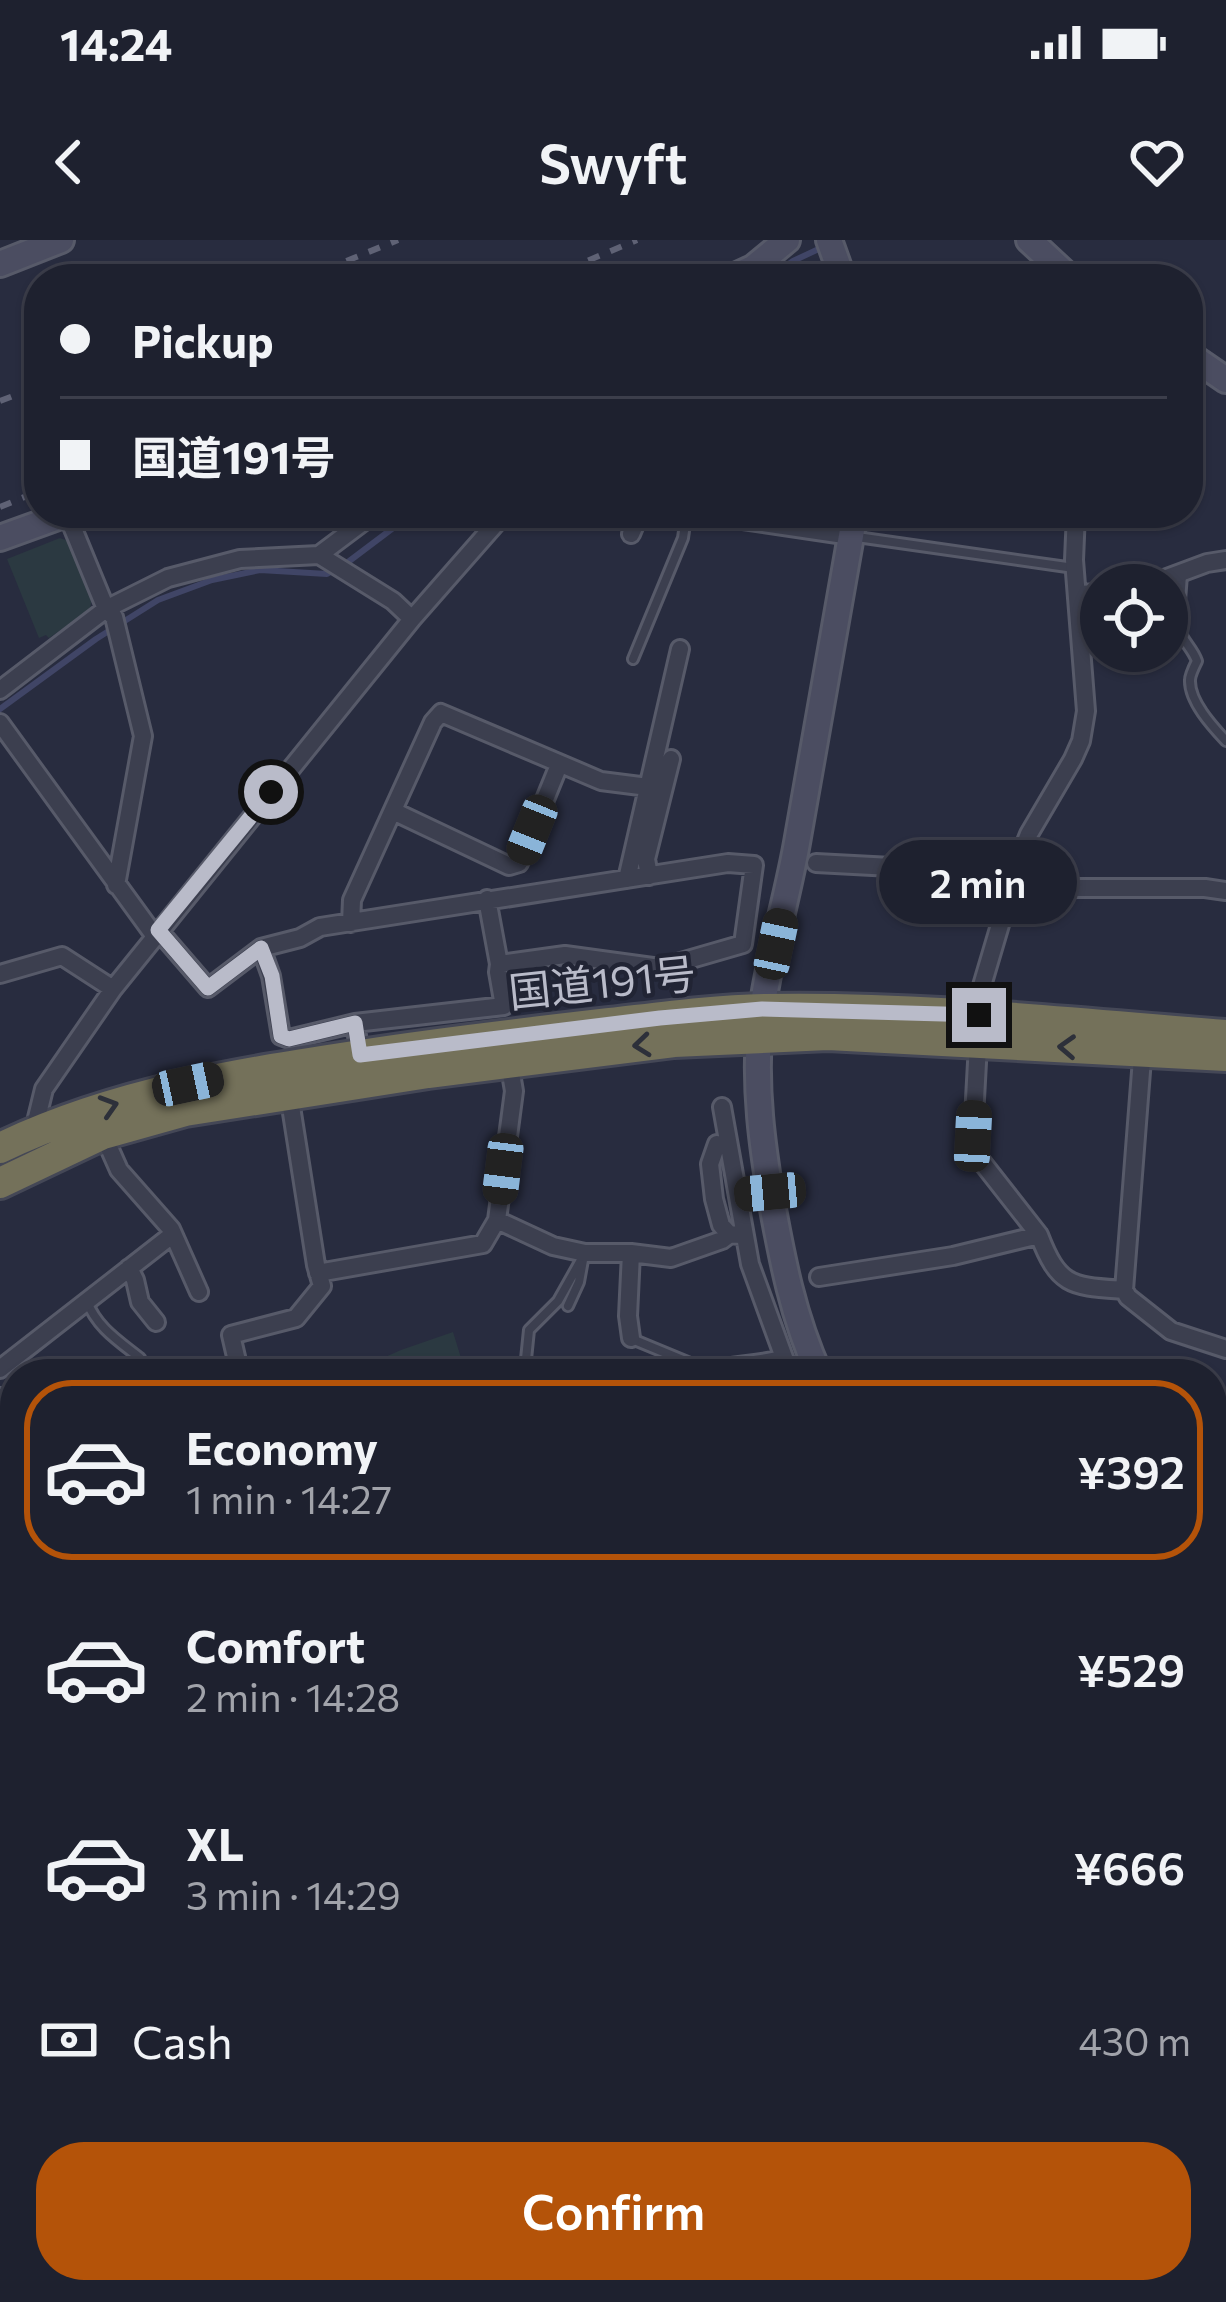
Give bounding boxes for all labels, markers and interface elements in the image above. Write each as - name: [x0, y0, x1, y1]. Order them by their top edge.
- text: 14:24: [60, 15, 172, 70]
- icon: back: [36, 129, 102, 195]
- text: Swyft: [539, 129, 687, 195]
- icon: heart: [1124, 129, 1190, 195]
- text: Pickup: [132, 312, 274, 367]
- text: 国道191号: [132, 428, 336, 483]
- map controls: [1080, 564, 1188, 672]
- button: locate: [1080, 564, 1188, 672]
- route start: [244, 765, 298, 819]
- car: [502, 790, 562, 870]
- callout: 2 min: [880, 841, 1078, 925]
- text: 2 min: [930, 858, 1026, 906]
- car: [751, 905, 801, 983]
- street label: 国道191号: [506, 945, 698, 1017]
- route end: [952, 988, 1006, 1042]
- one-way arrow: [633, 1032, 652, 1058]
- one-way arrow: [1057, 1034, 1076, 1060]
- car: [149, 1059, 227, 1109]
- one-way arrow: [98, 1095, 119, 1120]
- car: [953, 1099, 993, 1173]
- car: [481, 1131, 525, 1207]
- car: [733, 1171, 807, 1213]
- icon: car: [42, 1416, 150, 1524]
- text: Economy: [186, 1419, 378, 1474]
- text: ¥392: [1078, 1443, 1185, 1498]
- text: 1 min · 14:27: [186, 1474, 392, 1522]
- icon: car: [42, 1614, 150, 1722]
- text: Comfort: [186, 1617, 365, 1672]
- text: ¥529: [1077, 1641, 1185, 1696]
- text: 2 min · 14:28: [186, 1672, 400, 1720]
- icon: car: [42, 1812, 150, 1920]
- text: XL: [186, 1815, 244, 1870]
- text: ¥666: [1074, 1839, 1185, 1894]
- text: 3 min · 14:29: [186, 1870, 401, 1918]
- icon: cash: [36, 2007, 102, 2073]
- text: Cash: [132, 2013, 233, 2068]
- text: 430 m: [1078, 2016, 1191, 2064]
- button: Confirm: [36, 2142, 1191, 2280]

